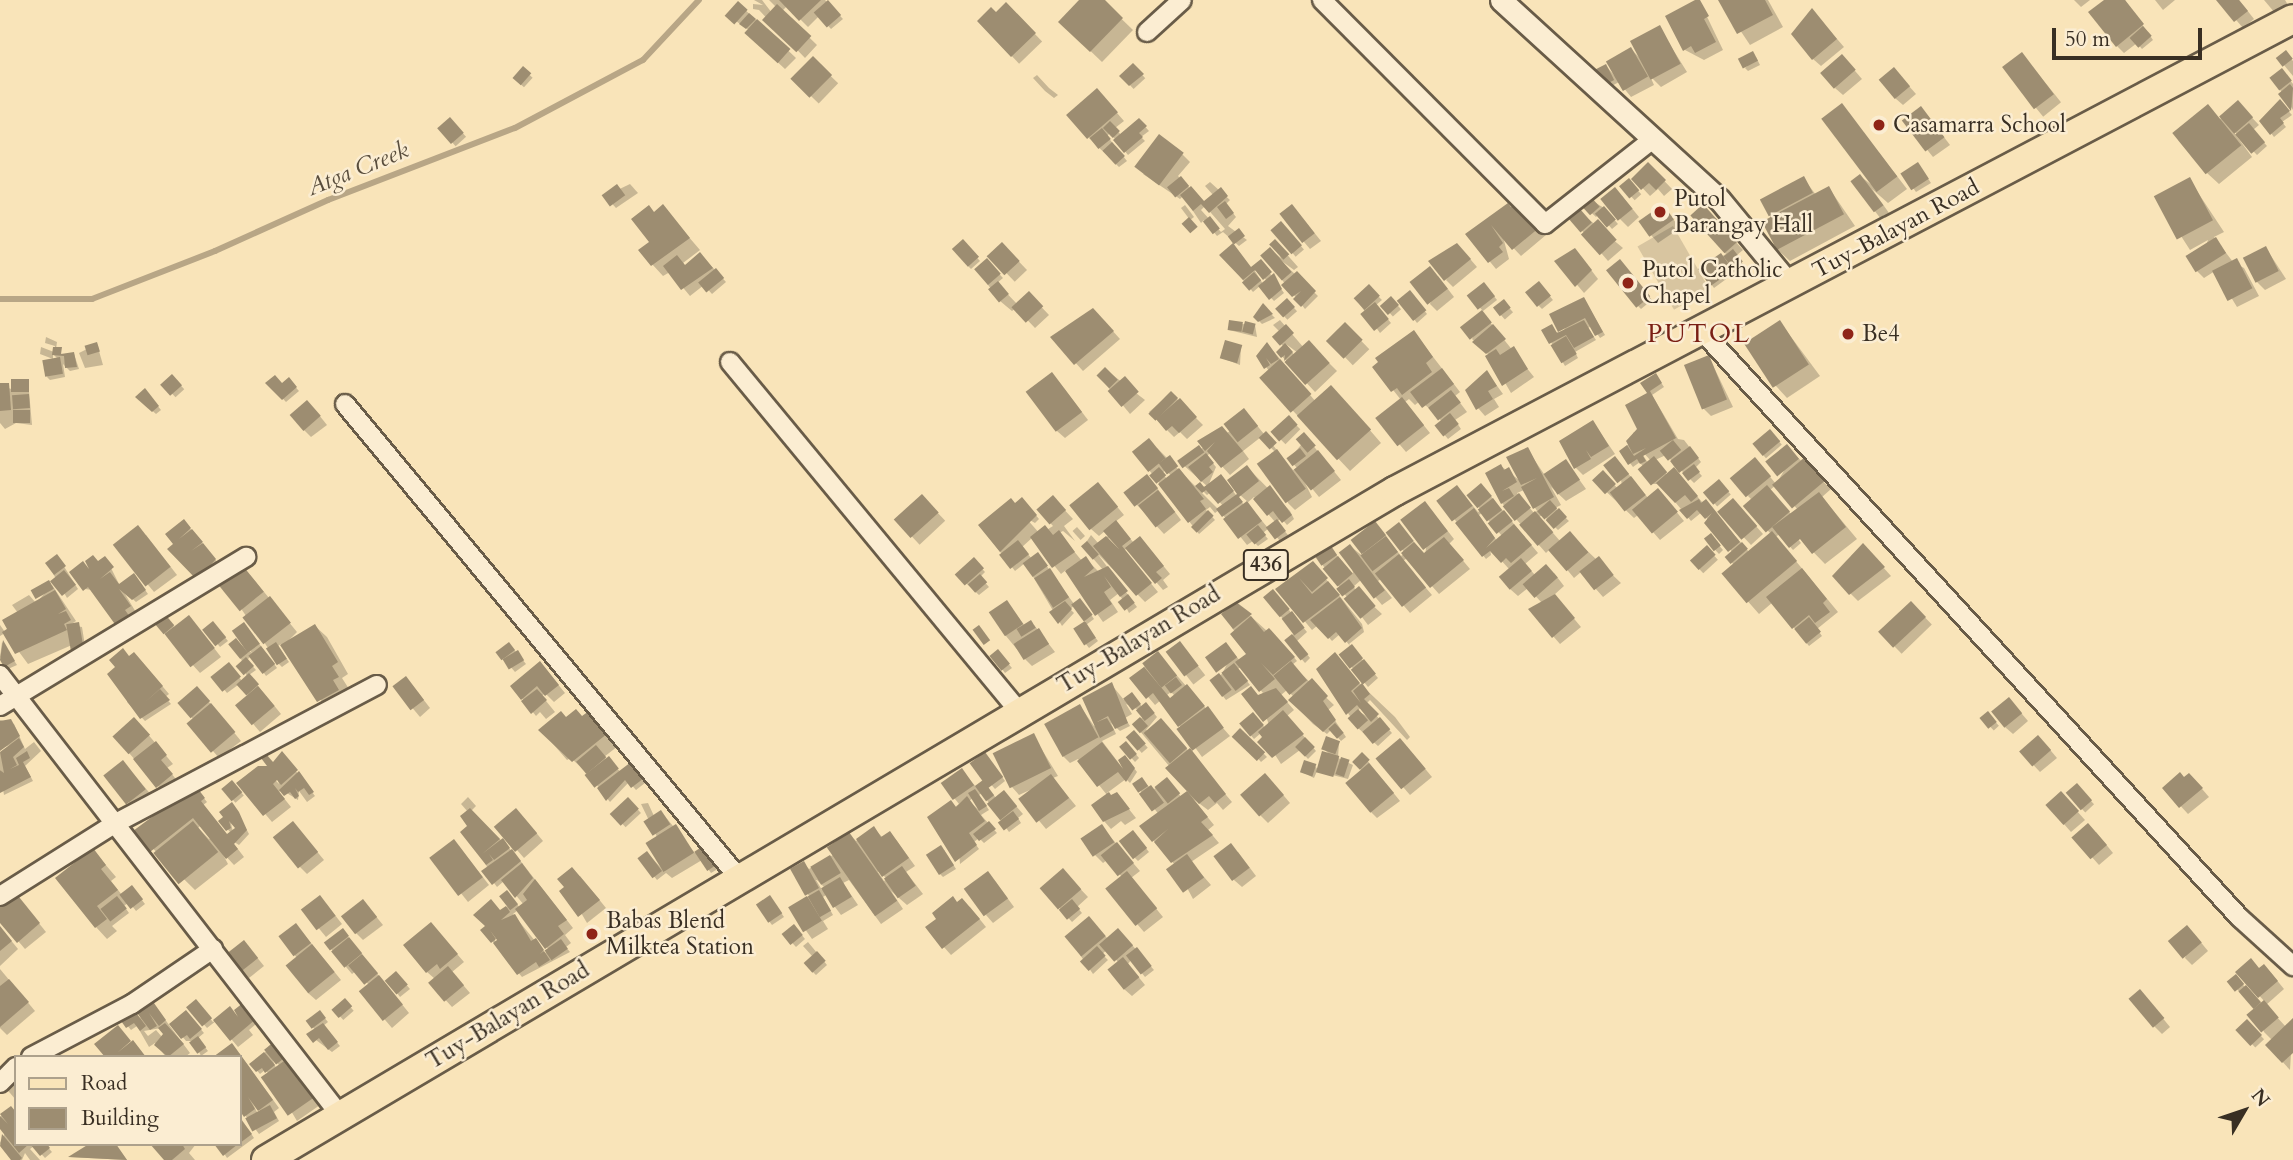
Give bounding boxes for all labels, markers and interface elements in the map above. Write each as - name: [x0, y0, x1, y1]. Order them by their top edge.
- scale bar: [2055, 14, 2206, 58]
- text: 50 m: [2065, 25, 2110, 54]
- place label: Casamarra School: [1893, 111, 2066, 139]
- marker: Casamarra School: [1871, 117, 1887, 133]
- water label: Atga Creek: [303, 136, 413, 202]
- street label: Tuy-Balayan Road: [1808, 173, 1984, 285]
- place label: Putol Barangay Hall: [1674, 185, 1813, 239]
- marker: Putol Barangay Hall: [1652, 204, 1668, 220]
- place label: Putol Catholic Chapel: [1642, 256, 1783, 310]
- marker: Putol Catholic Chapel: [1620, 275, 1636, 291]
- district label: PUTOL: [1648, 318, 1750, 350]
- place label: Be4: [1862, 320, 1900, 348]
- marker: Be4: [1840, 326, 1856, 342]
- road number: 436: [1242, 548, 1290, 582]
- street label: Tuy-Balayan Road: [1053, 580, 1225, 700]
- place label: Babas Blend Milktea Station: [606, 907, 754, 961]
- marker: Babas Blend Milktea Station: [584, 926, 600, 942]
- street label: Tuy-Balayan Road: [422, 956, 594, 1076]
- legend: [14, 1055, 242, 1146]
- text: Road: [81, 1069, 127, 1098]
- north arrow: [2209, 1076, 2279, 1146]
- text: N: [2245, 1083, 2276, 1112]
- text: Building: [81, 1104, 159, 1133]

